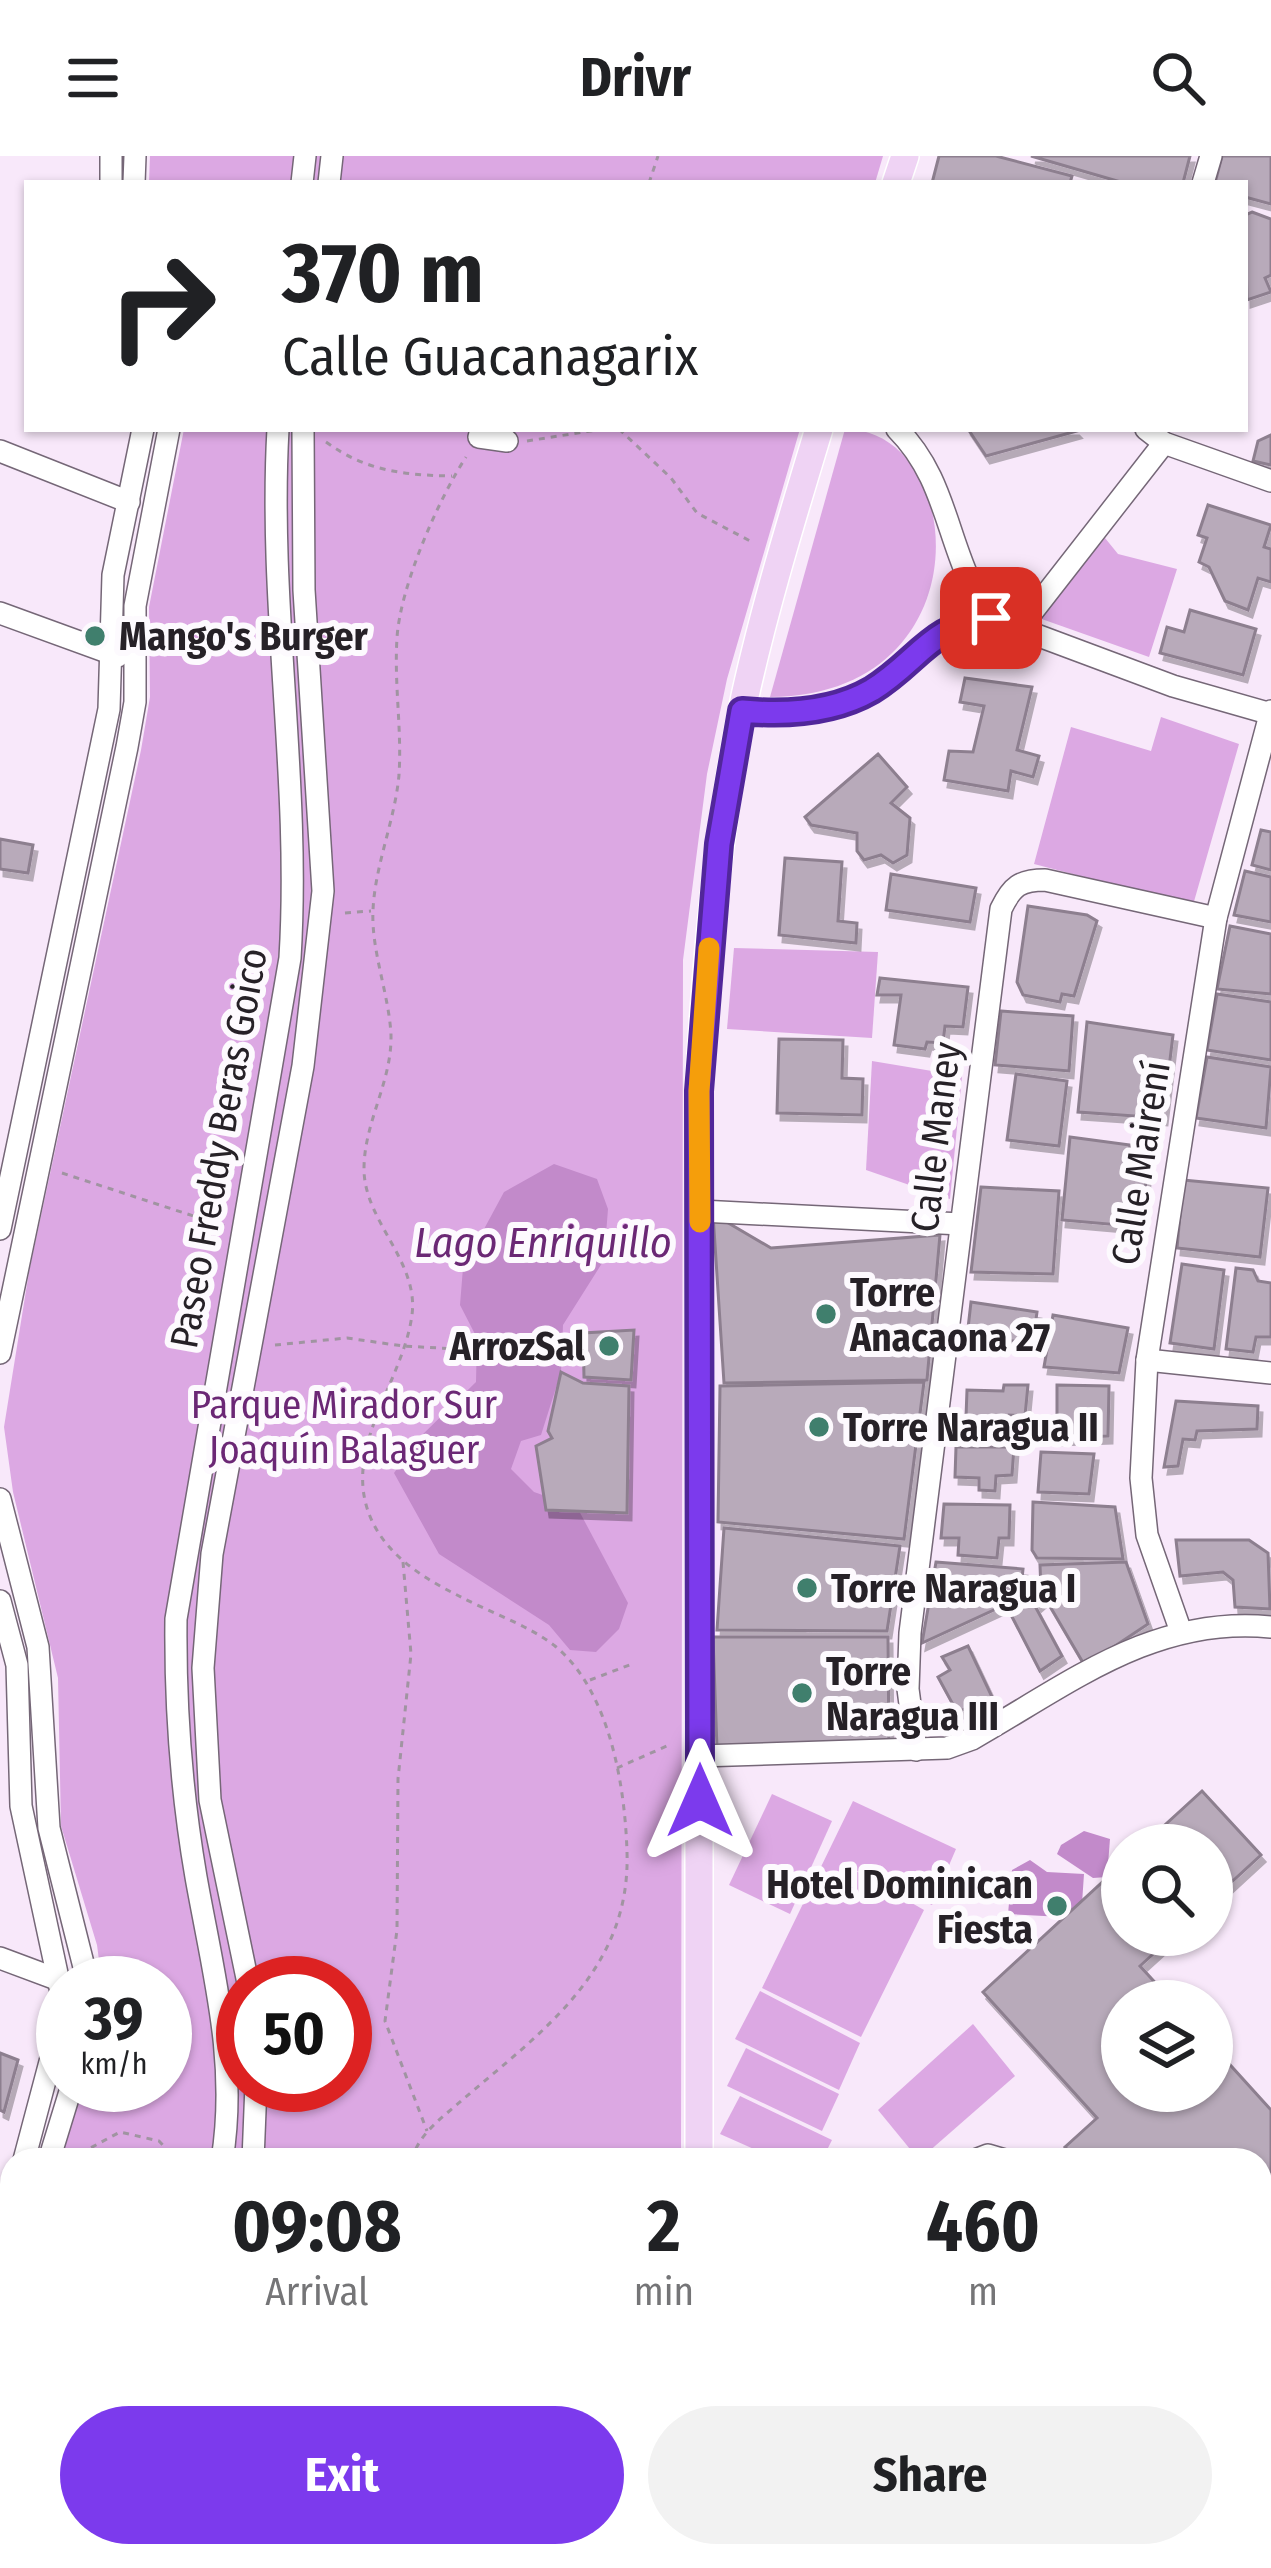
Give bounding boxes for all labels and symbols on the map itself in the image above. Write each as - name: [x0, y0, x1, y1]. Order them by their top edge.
- pin: [940, 567, 1042, 669]
- place label: Mango's Burger: [119, 614, 369, 660]
- marker: Mango's Burger: [82, 623, 108, 649]
- street label: Paseo Freddy Beras Goico: [161, 945, 277, 1352]
- street label: Calle Maney: [902, 1039, 971, 1235]
- street label: Calle Mairení: [1102, 1058, 1180, 1268]
- water label: Lago Enriquillo: [414, 1218, 672, 1268]
- place label: Torre Anacaona 27: [849, 1270, 1051, 1361]
- marker: Torre Anacaona 27: [813, 1301, 839, 1327]
- place label: ArrozSal: [449, 1324, 585, 1370]
- marker: ArrozSal: [596, 1333, 622, 1359]
- park label: Parque Mirador Sur Joaquín Balaguer: [191, 1382, 498, 1473]
- place label: Torre Naragua II: [843, 1405, 1099, 1451]
- marker: Torre Naragua II: [806, 1414, 832, 1440]
- place label: Torre Naragua I: [831, 1566, 1076, 1612]
- marker: Torre Naragua I: [794, 1575, 820, 1601]
- place label: Torre Naragua III: [826, 1649, 999, 1740]
- marker: Torre Naragua III: [789, 1680, 815, 1706]
- position arrow: [637, 1738, 763, 1864]
- place label: Hotel Dominican Fiesta: [766, 1862, 1033, 1953]
- marker: Hotel Dominican Fiesta: [1044, 1893, 1070, 1919]
- speed limit sign: 50: [216, 1956, 372, 2112]

